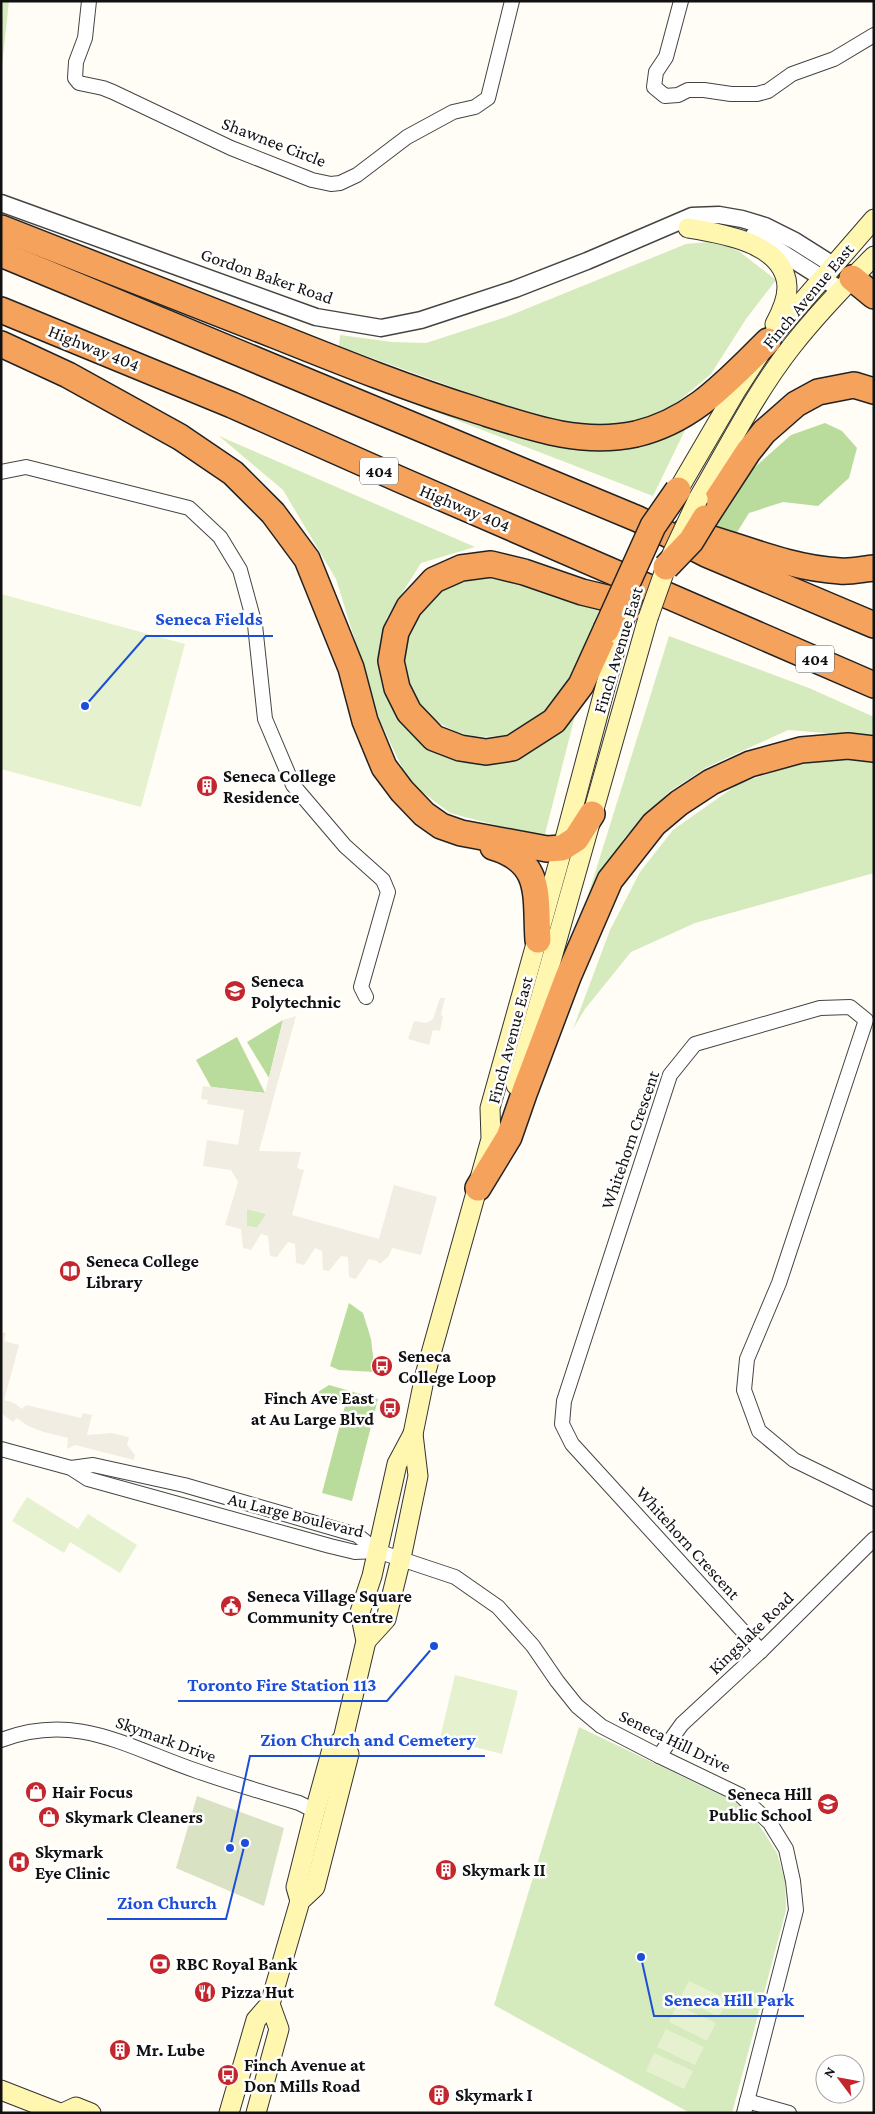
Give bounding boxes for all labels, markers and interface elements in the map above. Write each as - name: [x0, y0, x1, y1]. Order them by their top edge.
- street label: Shawnee Circle: [219, 113, 329, 171]
- street label: Finch Avenue East: [758, 239, 858, 353]
- street label: Gordon Baker Road: [198, 244, 336, 308]
- street label: Highway 404: [46, 321, 142, 375]
- road number: 404: [360, 458, 398, 484]
- street label: Highway 404: [417, 480, 513, 536]
- street label: Finch Avenue East: [589, 583, 647, 716]
- callout: Seneca Fields: [146, 602, 273, 636]
- text: Seneca Fields: [155, 608, 263, 629]
- road number: 404: [796, 646, 834, 672]
- place label: Seneca College Residence: [223, 766, 336, 807]
- building icon: Seneca College Residence: [195, 774, 219, 798]
- place label: Seneca Polytechnic: [251, 971, 341, 1012]
- street label: Finch Avenue East: [483, 973, 537, 1106]
- school or university icon: Seneca Polytechnic: [223, 979, 247, 1003]
- street label: Whitehorn Crescent: [597, 1067, 663, 1212]
- place label: Seneca College Library: [86, 1251, 199, 1292]
- library icon: Seneca College Library: [58, 1259, 82, 1283]
- place label: Seneca College Loop: [398, 1346, 496, 1387]
- bus stop icon: Seneca College Loop: [370, 1354, 394, 1378]
- place label: Finch Ave East at Au Large Blvd: [251, 1388, 375, 1429]
- bus stop icon: Finch Ave East at Au Large Blvd: [378, 1396, 402, 1420]
- street label: Whitehorn Crescent: [632, 1482, 745, 1604]
- street label: Au Large Boulevard: [226, 1488, 366, 1542]
- place label: Seneca Village Square Community Centre: [247, 1586, 412, 1627]
- street label: Kingslake Road: [705, 1587, 798, 1678]
- public building icon: Seneca Village Square Community Centre: [219, 1594, 243, 1618]
- callout: Toronto Fire Station 113: [178, 1667, 387, 1701]
- text: Toronto Fire Station 113: [187, 1674, 377, 1695]
- street label: Seneca Hill Drive: [616, 1705, 734, 1777]
- street label: Skymark Drive: [113, 1712, 219, 1766]
- callout: Zion Church and Cemetery: [250, 1722, 485, 1756]
- text: Zion Church and Cemetery: [260, 1729, 476, 1750]
- shop icon: Hair Focus: [24, 1780, 48, 1804]
- place label: Hair Focus: [52, 1782, 133, 1802]
- place label: Seneca Hill Public School: [709, 1784, 812, 1825]
- school or university icon: Seneca Hill Public School: [816, 1792, 840, 1816]
- shop icon: Skymark Cleaners: [37, 1805, 61, 1829]
- place label: Skymark Cleaners: [65, 1807, 203, 1827]
- place label: Skymark Eye Clinic: [35, 1842, 110, 1883]
- hospital icon: Skymark Eye Clinic: [7, 1850, 31, 1874]
- building icon: Skymark II: [434, 1858, 458, 1882]
- place label: Skymark II: [462, 1860, 546, 1880]
- callout: Zion Church: [107, 1885, 226, 1919]
- text: Zion Church: [117, 1892, 217, 1913]
- bank icon: RBC Royal Bank: [148, 1952, 172, 1976]
- place label: RBC Royal Bank: [176, 1954, 298, 1974]
- restaurant icon: Pizza Hut: [193, 1980, 217, 2004]
- place label: Pizza Hut: [221, 1982, 294, 2002]
- callout: Seneca Hill Park: [654, 1982, 804, 2016]
- text: Seneca Hill Park: [664, 1989, 795, 2010]
- building icon: Mr. Lube: [108, 2038, 132, 2062]
- place label: Mr. Lube: [136, 2040, 205, 2060]
- north arrow: [815, 2054, 865, 2104]
- place label: Finch Avenue at Don Mills Road: [244, 2055, 366, 2096]
- bus stop icon: Finch Avenue at Don Mills Road: [216, 2063, 240, 2087]
- text: N: [820, 2063, 839, 2080]
- building icon: Skymark I: [427, 2083, 451, 2107]
- place label: Skymark I: [455, 2085, 533, 2105]

